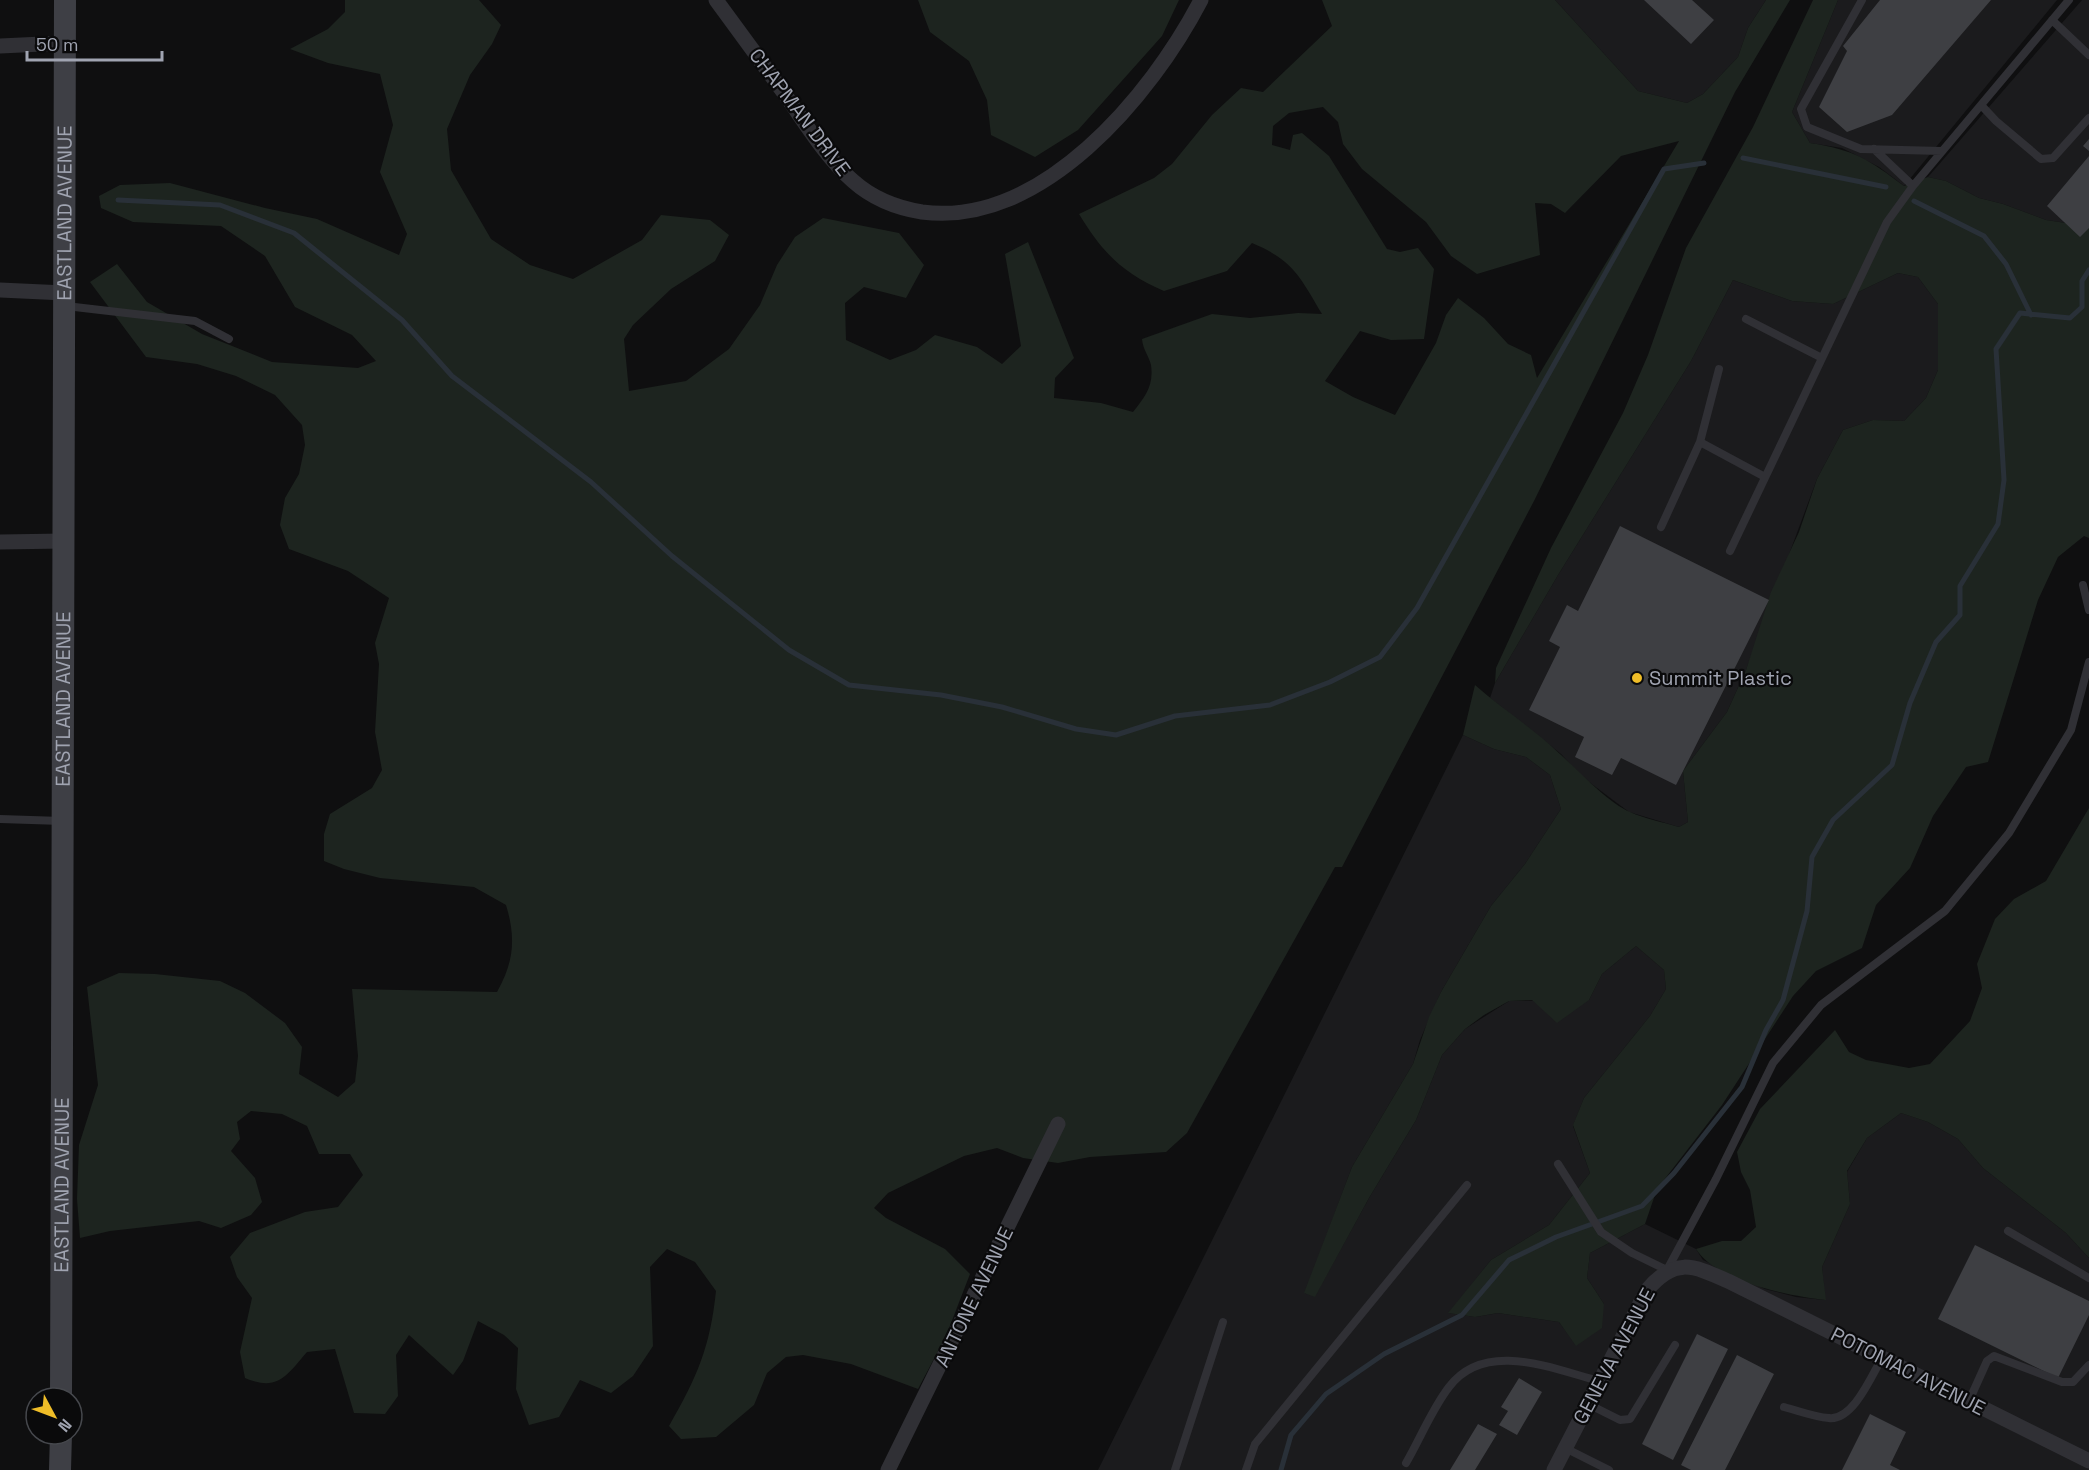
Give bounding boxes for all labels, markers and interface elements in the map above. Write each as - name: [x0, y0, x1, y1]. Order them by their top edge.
- scale bar: [27, 24, 162, 62]
- text: 50 m: [36, 33, 78, 56]
- street label: CHAPMAN DRIVE: [743, 43, 857, 181]
- street label: EASTLAND AVENUE: [51, 125, 78, 301]
- street label: EASTLAND AVENUE: [50, 611, 76, 787]
- place label: Summit Plastic: [1649, 665, 1792, 691]
- marker: Summit Plastic: [1630, 671, 1644, 685]
- street label: EASTLAND AVENUE: [48, 1097, 75, 1273]
- street label: ANTONE AVENUE: [929, 1223, 1019, 1371]
- street label: GENEVA AVENUE: [1567, 1283, 1661, 1429]
- street label: POTOMAC AVENUE: [1826, 1321, 1990, 1421]
- north arrow: [24, 1386, 84, 1446]
- text: N: [53, 1415, 76, 1436]

